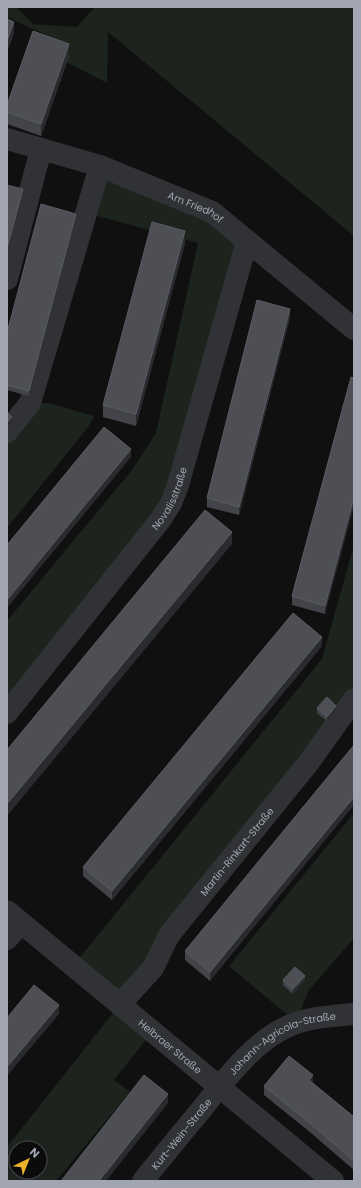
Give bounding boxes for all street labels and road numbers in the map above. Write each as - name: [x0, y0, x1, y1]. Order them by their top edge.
- street label: Am Friedhof: [166, 187, 227, 226]
- street label: Novalisstraße: [148, 465, 190, 533]
- street label: Martin-Rinkart-Straße: [196, 804, 277, 899]
- street label: Johann-Agricola-Straße: [225, 1008, 337, 1078]
- street label: Helbraer Straße: [135, 1015, 205, 1077]
- street label: Kurt-Wein-Straße: [148, 1095, 215, 1173]

